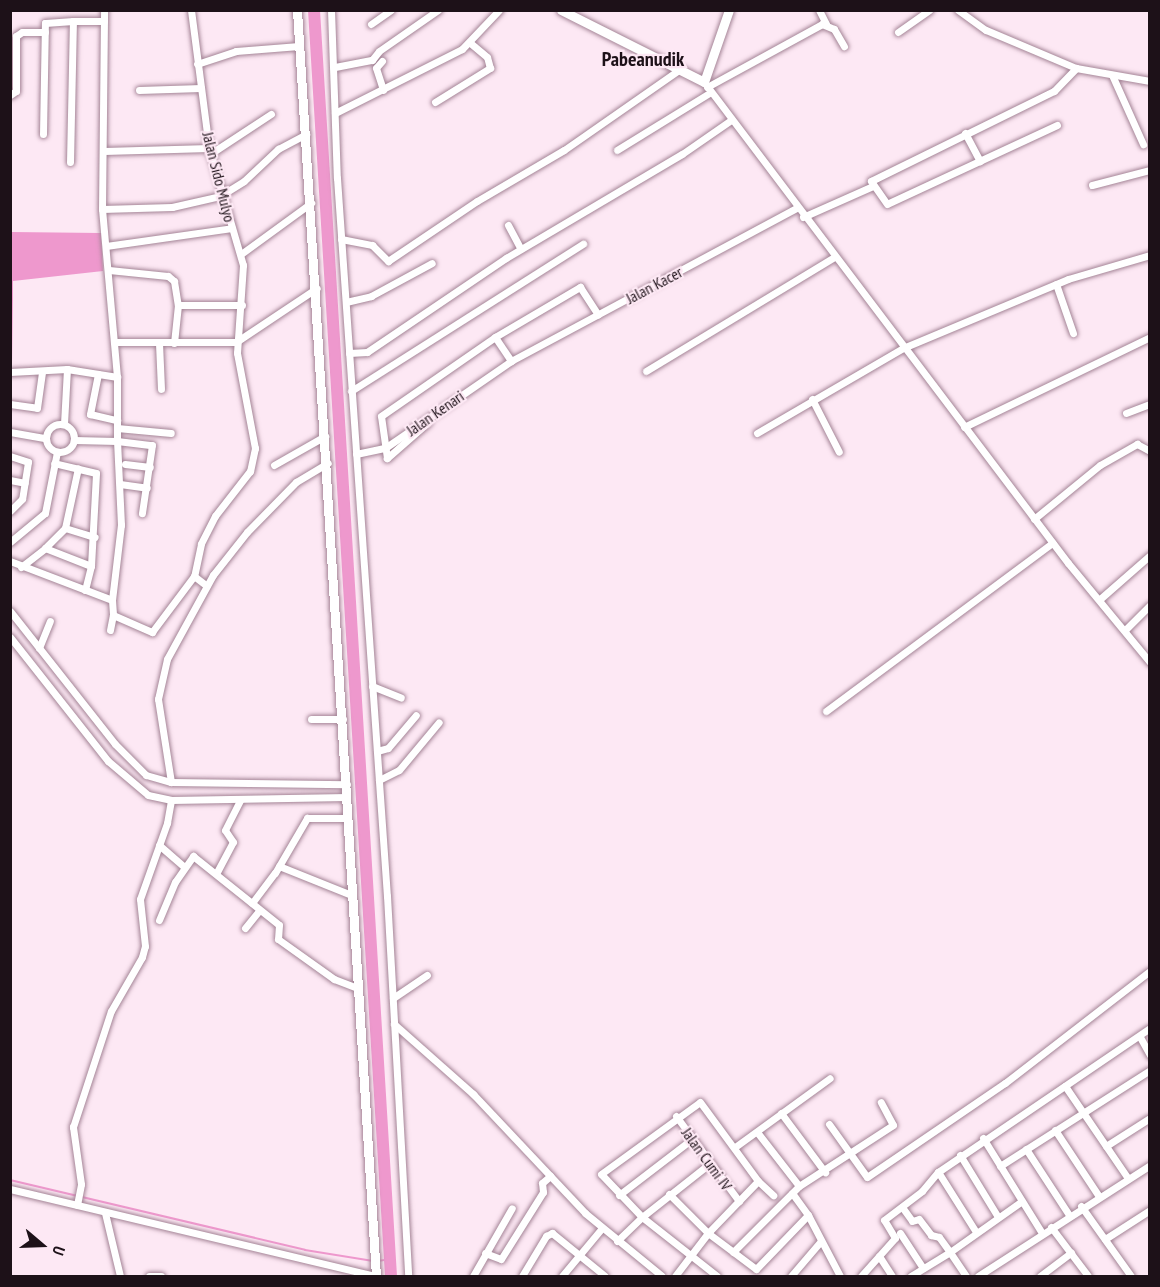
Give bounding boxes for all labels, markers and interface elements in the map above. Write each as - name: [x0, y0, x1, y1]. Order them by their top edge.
- district label: Pabeanudik: [602, 47, 684, 71]
- street label: Jalan Sido Mulyo: [199, 130, 239, 224]
- street label: Jalan Kacer: [622, 262, 686, 308]
- street label: Jalan Kenari: [402, 386, 468, 440]
- street label: Jalan Cumi IV: [678, 1124, 736, 1194]
- north arrow: [12, 1215, 72, 1275]
- text: U: [48, 1244, 70, 1258]

